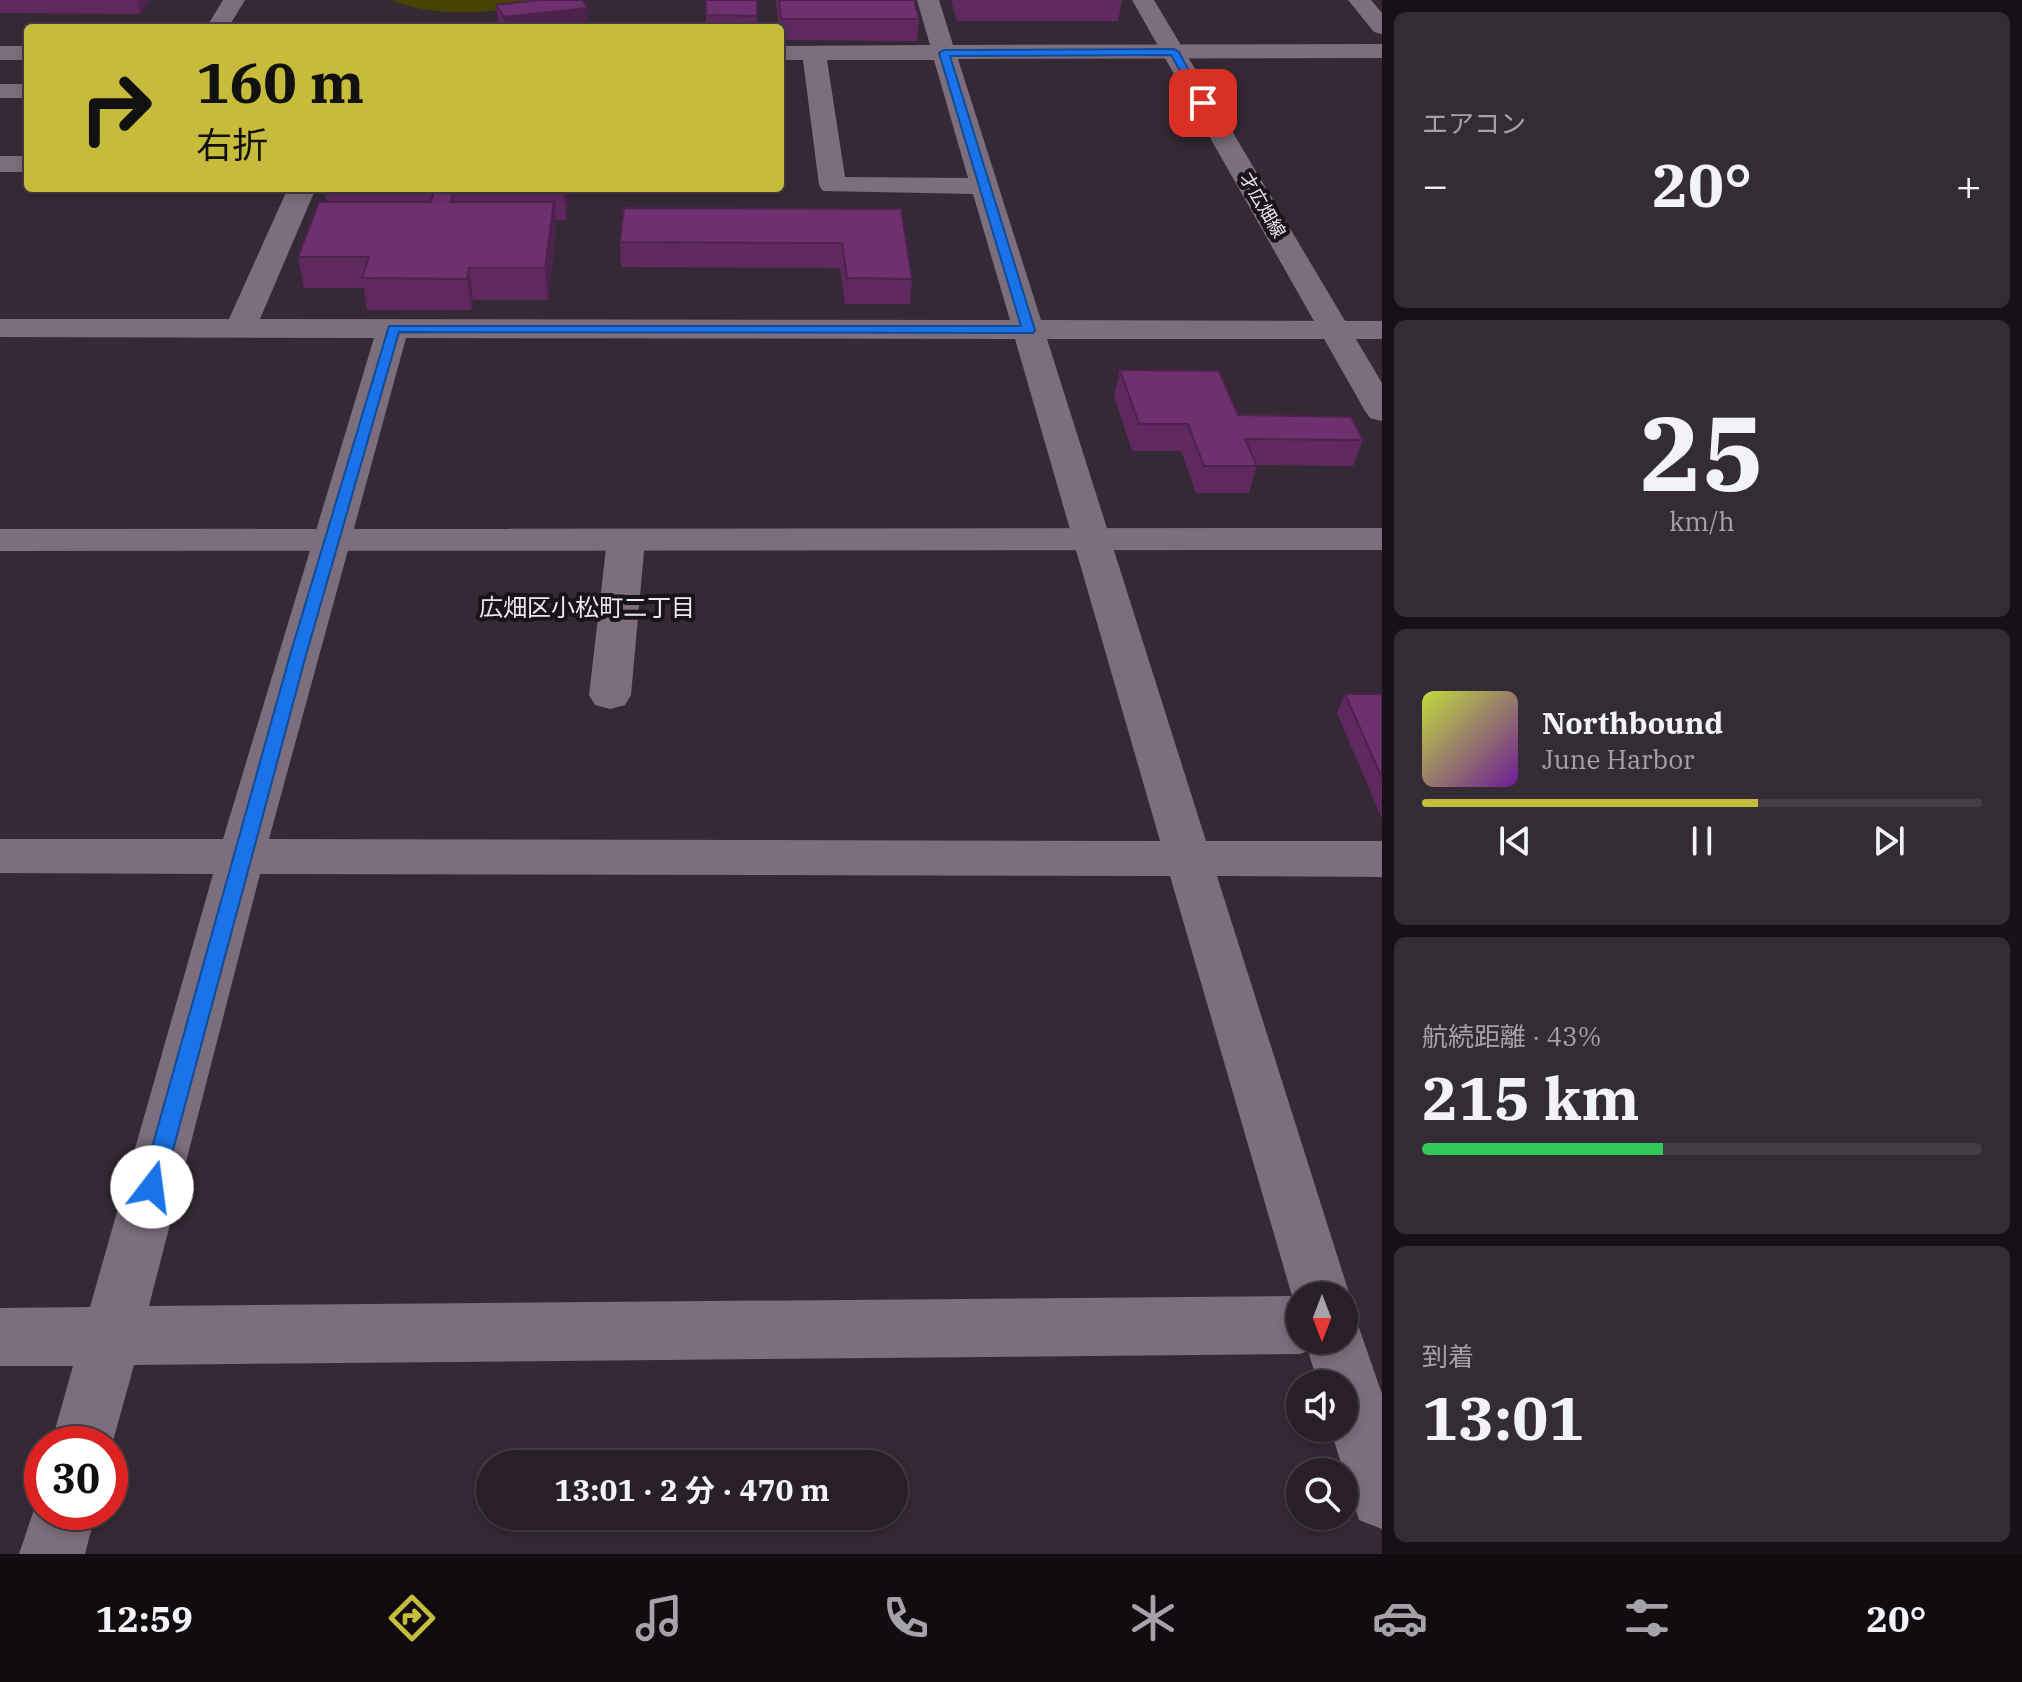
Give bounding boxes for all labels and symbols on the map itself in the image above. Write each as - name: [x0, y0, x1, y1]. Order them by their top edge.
- pin: [1169, 69, 1237, 137]
- street label: 才広畑線: [1235, 168, 1291, 242]
- district label: 広畑区小松町二丁目: [479, 591, 695, 623]
- position arrow: [110, 1145, 194, 1229]
- north arrow: [1286, 1282, 1358, 1354]
- speed limit sign: 30: [24, 1426, 128, 1530]

